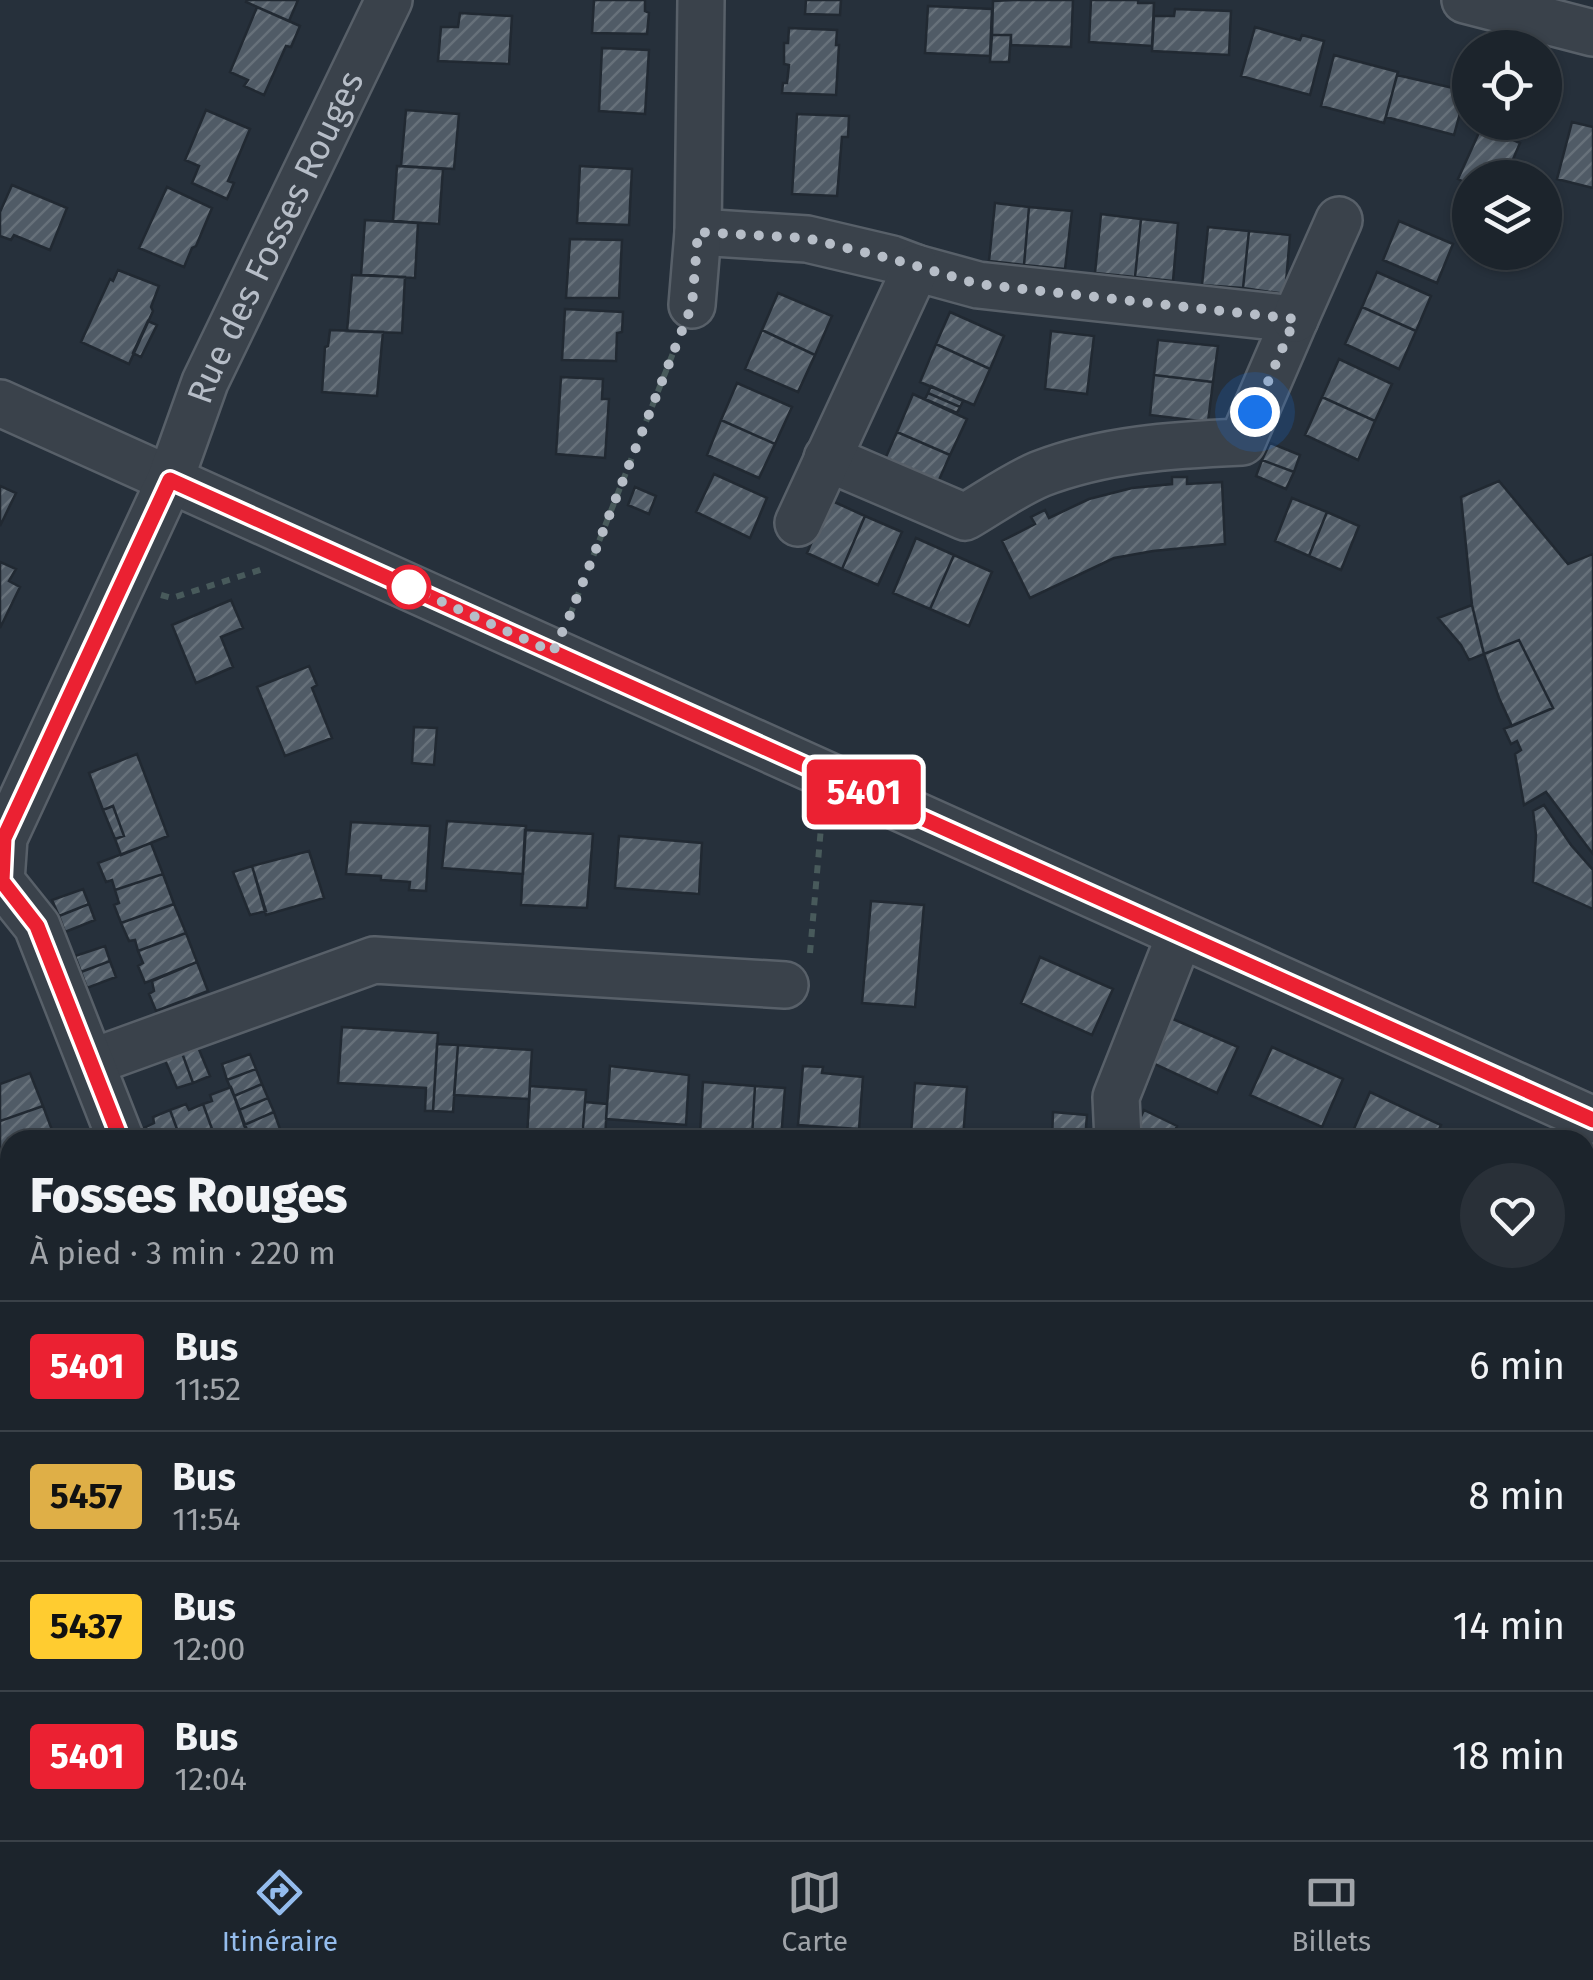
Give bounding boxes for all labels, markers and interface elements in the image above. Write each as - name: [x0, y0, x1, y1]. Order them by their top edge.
- map controls: [1452, 30, 1562, 270]
- button: locate: [1452, 30, 1562, 140]
- street label: Rue des Fosses Rouges: [178, 64, 373, 409]
- button: layers: [1452, 160, 1562, 270]
- your location: [1230, 387, 1280, 437]
- unlabelled marker: [388, 566, 430, 608]
- line badge: 5401: [794, 760, 934, 824]
- text: 5401: [827, 771, 901, 813]
- button: heart: [1460, 1163, 1565, 1268]
- text: Fosses Rouges: [30, 1167, 348, 1225]
- text: À pied · 3 min · 220 m: [30, 1234, 336, 1272]
- text: Bus: [174, 1324, 238, 1370]
- text: 6 min: [1469, 1343, 1565, 1389]
- text: 5401: [50, 1345, 124, 1387]
- text: 11:52: [174, 1370, 241, 1408]
- text: Bus: [172, 1454, 236, 1500]
- text: 8 min: [1468, 1473, 1565, 1519]
- text: 5457: [50, 1475, 122, 1517]
- text: 11:54: [172, 1500, 241, 1538]
- text: Bus: [172, 1584, 236, 1630]
- text: 14 min: [1453, 1603, 1565, 1649]
- text: 5437: [50, 1605, 122, 1647]
- text: 12:00: [172, 1630, 245, 1668]
- text: Bus: [174, 1714, 238, 1760]
- text: 18 min: [1452, 1733, 1565, 1779]
- text: 5401: [50, 1735, 124, 1777]
- text: 12:04: [174, 1760, 247, 1798]
- tab: Itinéraire: [222, 1865, 338, 1958]
- tab: Carte: [782, 1865, 848, 1958]
- tab: Billets: [1292, 1865, 1371, 1958]

